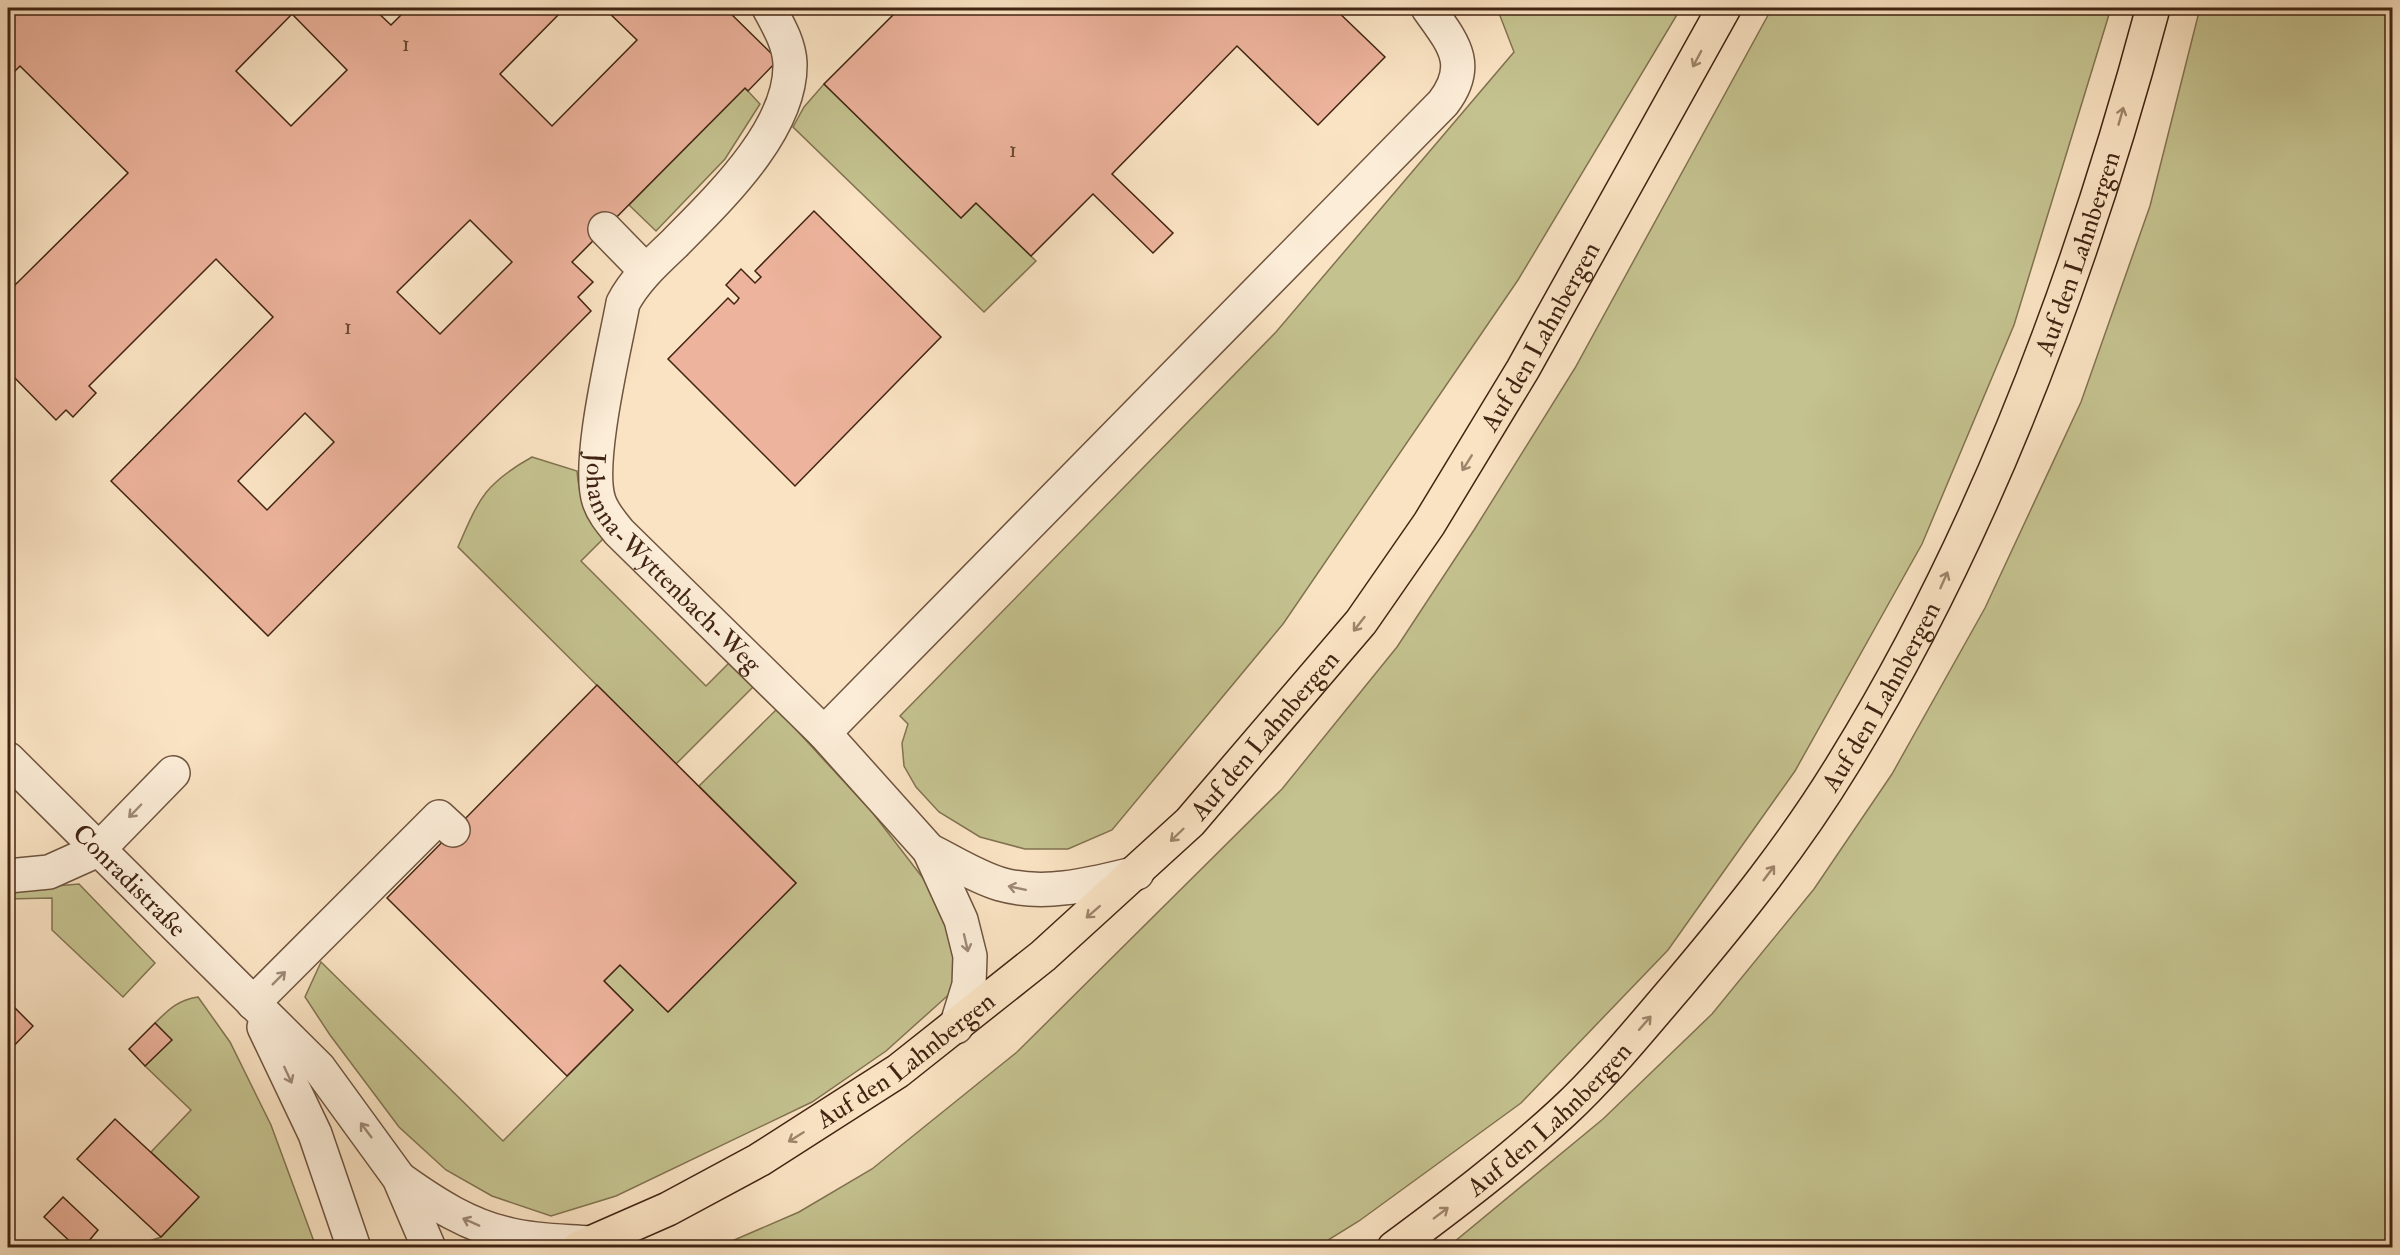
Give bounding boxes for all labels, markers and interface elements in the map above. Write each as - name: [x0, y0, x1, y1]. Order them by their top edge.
- house number: 1: [402, 30, 410, 58]
- one-way arrow: [1691, 50, 1703, 67]
- one-way arrow: [2116, 107, 2127, 126]
- house number: 1: [1009, 136, 1017, 164]
- street label: Auf den Lahnbergen: [2028, 148, 2128, 361]
- street label: Auf den Lahnbergen: [1473, 236, 1608, 438]
- house number: 1: [344, 313, 352, 341]
- street label: Johanna-Wyttenbach-Weg: [579, 451, 769, 681]
- one-way arrow: [1461, 454, 1474, 471]
- one-way arrow: [1939, 571, 1950, 590]
- street label: Auf den Lahnbergen: [1814, 597, 1948, 799]
- one-way arrow: [1352, 616, 1365, 632]
- street label: Auf den Lahnbergen: [1183, 644, 1347, 828]
- one-way arrow: [128, 804, 143, 819]
- street label: Conradistraße: [66, 818, 193, 944]
- one-way arrow: [1170, 827, 1185, 841]
- one-way arrow: [1762, 865, 1775, 881]
- one-way arrow: [1008, 881, 1027, 893]
- one-way arrow: [1086, 905, 1101, 919]
- one-way arrow: [961, 933, 973, 952]
- one-way arrow: [271, 970, 286, 985]
- street label: Auf den Lahnbergen: [810, 985, 1002, 1137]
- one-way arrow: [1638, 1016, 1652, 1031]
- street label: Auf den Lahnbergen: [1460, 1036, 1639, 1204]
- one-way arrow: [283, 1065, 294, 1083]
- one-way arrow: [359, 1123, 372, 1139]
- one-way arrow: [788, 1131, 805, 1143]
- one-way arrow: [1433, 1207, 1449, 1220]
- one-way arrow: [462, 1216, 480, 1227]

